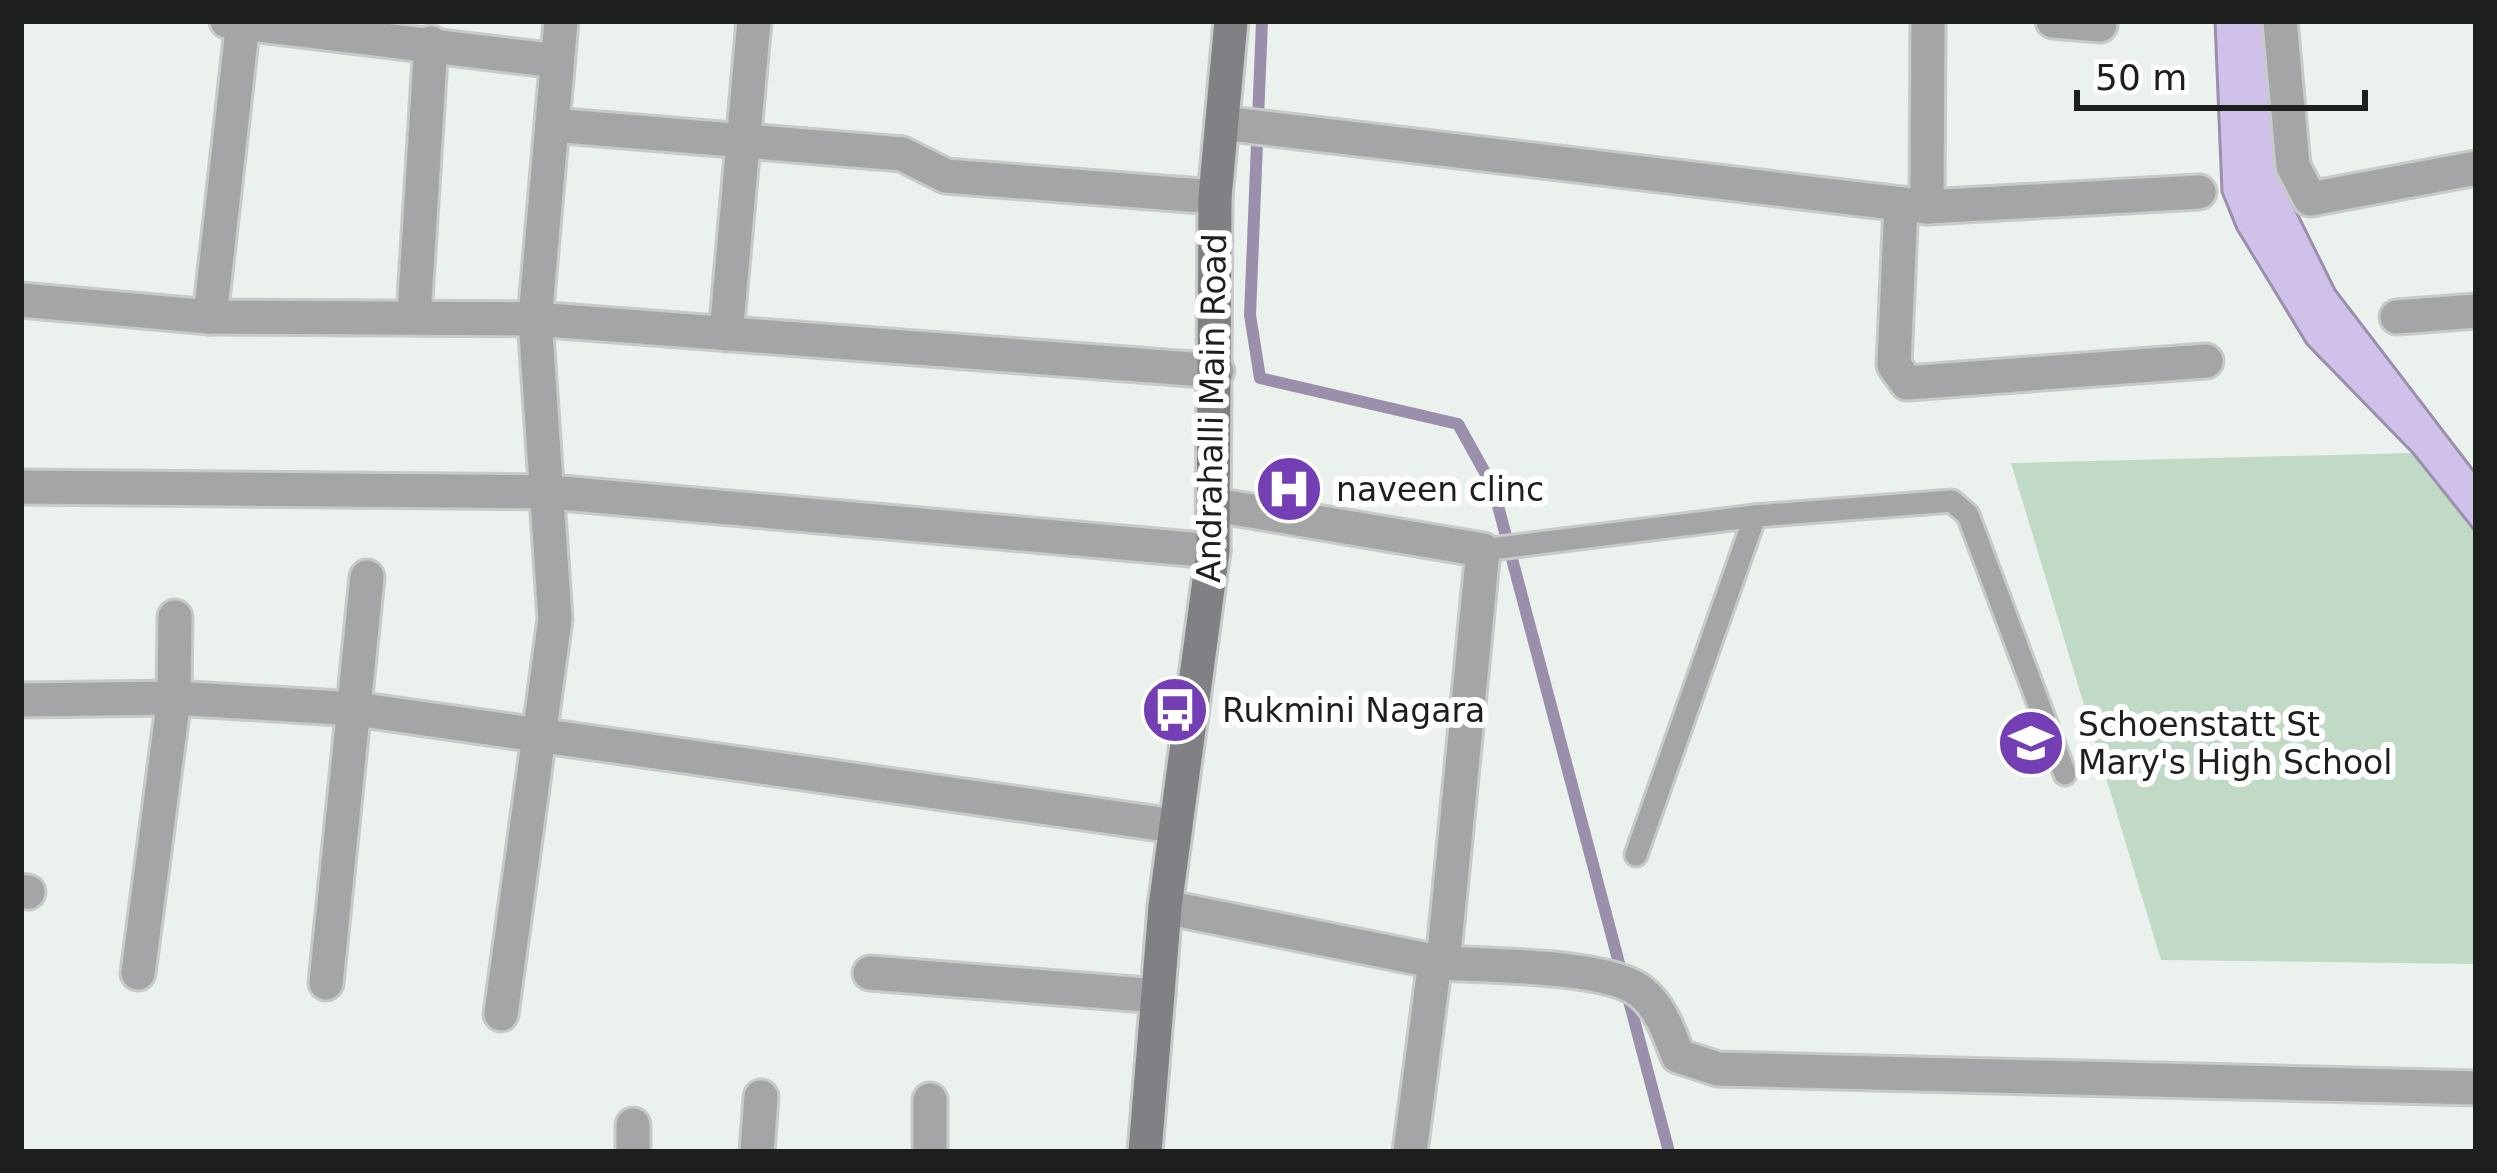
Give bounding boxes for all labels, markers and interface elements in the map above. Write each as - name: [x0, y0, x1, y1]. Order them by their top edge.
- scale bar: [2077, 36, 2365, 110]
- text: 50 m: [2095, 57, 2187, 98]
- street label: Andrahalli Main Road: [1189, 233, 1234, 583]
- hospital icon: naveen clinc: [1254, 454, 1324, 524]
- place label: naveen clinc: [1336, 470, 1544, 509]
- bus stop icon: Rukmini Nagara: [1140, 675, 1210, 745]
- place label: Rukmini Nagara: [1222, 691, 1485, 730]
- place label: Schoenstatt St Mary's High School: [2078, 705, 2392, 782]
- school or university icon: Schoenstatt St Mary's High School: [1996, 708, 2066, 778]

